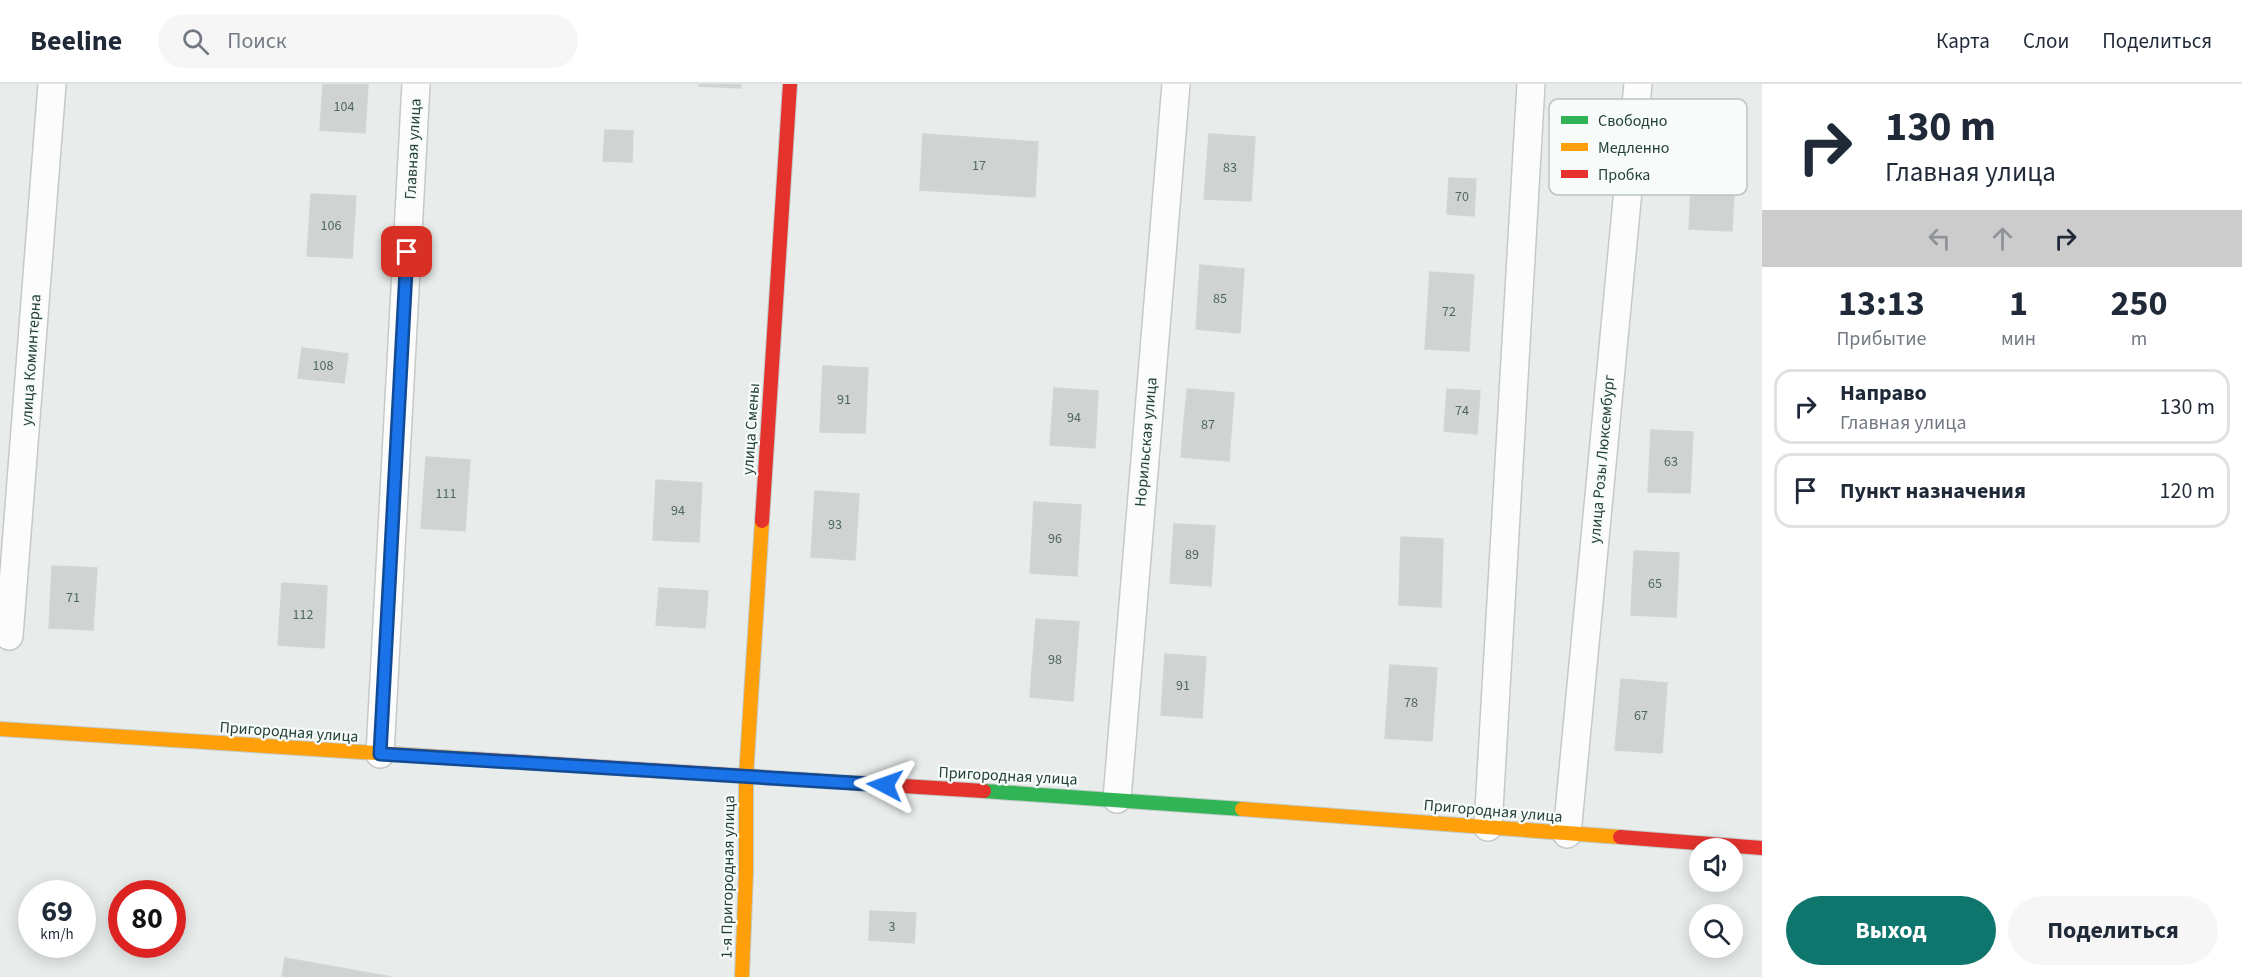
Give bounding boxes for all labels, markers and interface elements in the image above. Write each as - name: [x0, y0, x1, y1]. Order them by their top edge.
- search box: [158, 14, 578, 68]
- text: Beeline: [30, 21, 122, 61]
- icon: search: [179, 25, 212, 58]
- text: Поиск: [227, 25, 287, 57]
- text: Карта: [1936, 26, 1990, 56]
- text: Слои: [2023, 26, 2069, 56]
- text: Поделиться: [2102, 26, 2212, 56]
- house number: 104: [334, 97, 354, 117]
- text: 130 m: [1885, 97, 1996, 157]
- street label: Главная улица: [399, 98, 427, 200]
- legend: [1549, 99, 1747, 195]
- icon: right: [1786, 108, 1864, 186]
- text: Свободно: [1598, 110, 1668, 132]
- text: Медленно: [1598, 137, 1669, 159]
- text: Главная улица: [1885, 153, 2056, 192]
- house number: 17: [972, 156, 986, 176]
- house number: 83: [1223, 158, 1237, 178]
- text: Пробка: [1598, 164, 1650, 186]
- house number: 70: [1455, 187, 1469, 207]
- house number: 106: [321, 216, 341, 236]
- icon: left: [1923, 222, 1956, 255]
- icon: ahead: [1986, 222, 2019, 255]
- icon: right: [2049, 222, 2082, 255]
- pin: [381, 226, 432, 277]
- icon: arrive: [390, 235, 423, 268]
- text: 13:13: [1838, 278, 1925, 329]
- text: 1: [2009, 278, 2028, 329]
- text: 250: [2111, 278, 2168, 329]
- house number: 85: [1213, 289, 1227, 309]
- street label: улица Коминтерна: [15, 293, 47, 427]
- house number: 72: [1442, 302, 1456, 322]
- text: Прибытие: [1836, 325, 1927, 353]
- text: мин: [2001, 325, 2036, 353]
- text: m: [2131, 325, 2147, 353]
- house number: 108: [313, 356, 333, 376]
- street label: улица Розы Люксембург: [1584, 373, 1620, 544]
- street label: Норильская улица: [1129, 376, 1163, 508]
- text: Направо: [1840, 377, 1927, 409]
- street label: улица Смены: [737, 382, 765, 476]
- house number: 91: [837, 390, 851, 410]
- icon: right: [1789, 390, 1822, 423]
- text: 130 m: [2160, 391, 2215, 423]
- house number: 74: [1455, 401, 1469, 421]
- house number: 94: [1067, 408, 1081, 428]
- text: Главная улица: [1840, 409, 1967, 437]
- house number: 87: [1201, 415, 1215, 435]
- house number: 63: [1664, 452, 1678, 472]
- icon: arrive: [1789, 474, 1822, 507]
- text: Пункт назначения: [1840, 475, 2026, 507]
- text: 120 m: [2160, 475, 2215, 507]
- house number: 111: [436, 484, 456, 504]
- house number: 94: [671, 501, 685, 521]
- house number: 93: [828, 515, 842, 535]
- house number: 96: [1048, 529, 1062, 549]
- house number: 89: [1185, 545, 1199, 565]
- house number: 65: [1648, 574, 1662, 594]
- house number: 71: [66, 588, 80, 608]
- house number: 112: [293, 605, 313, 625]
- house number: 98: [1048, 650, 1062, 670]
- house number: 91: [1176, 676, 1190, 696]
- house number: 78: [1404, 693, 1418, 713]
- house number: 67: [1634, 706, 1648, 726]
- street label: Пригородная улица: [219, 716, 359, 748]
- position arrow: [853, 753, 917, 817]
- street label: Пригородная улица: [938, 761, 1078, 791]
- street label: Пригородная улица: [1423, 794, 1563, 828]
- street label: 1-я Пригородная улица: [716, 795, 740, 959]
- map controls: [1689, 838, 1743, 958]
- button: sound: [1689, 838, 1743, 892]
- speed limit sign: 80: [108, 880, 186, 958]
- text: 69: [41, 890, 73, 933]
- button: Выход: [1786, 896, 1996, 965]
- button: Поделиться: [2008, 896, 2218, 965]
- button: search: [1689, 904, 1743, 958]
- house number: 3: [889, 917, 896, 937]
- text: km/h: [40, 924, 74, 945]

